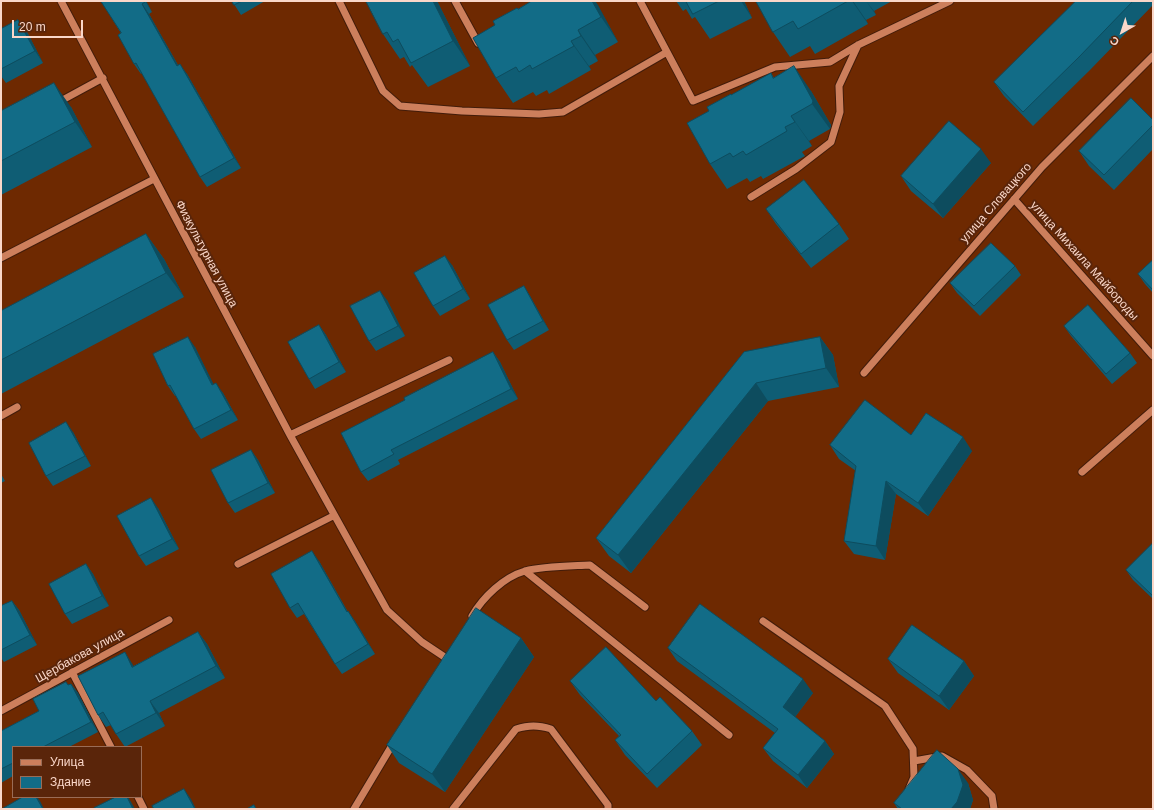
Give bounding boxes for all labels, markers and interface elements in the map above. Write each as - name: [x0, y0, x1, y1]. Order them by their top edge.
- scale bar: [14, 12, 85, 38]
- north arrow: [1102, 12, 1142, 52]
- text: 20 m: [19, 20, 46, 34]
- text: С: [1108, 34, 1121, 48]
- street label: улица Словацкого: [957, 160, 1035, 246]
- street label: Физкультурная улица: [172, 198, 240, 310]
- street label: улица Михаила Майбороды: [1027, 199, 1141, 323]
- street label: Щербакова улица: [33, 626, 127, 686]
- legend: [12, 746, 142, 798]
- text: Улица: [50, 755, 84, 769]
- text: Здание: [50, 775, 91, 789]

